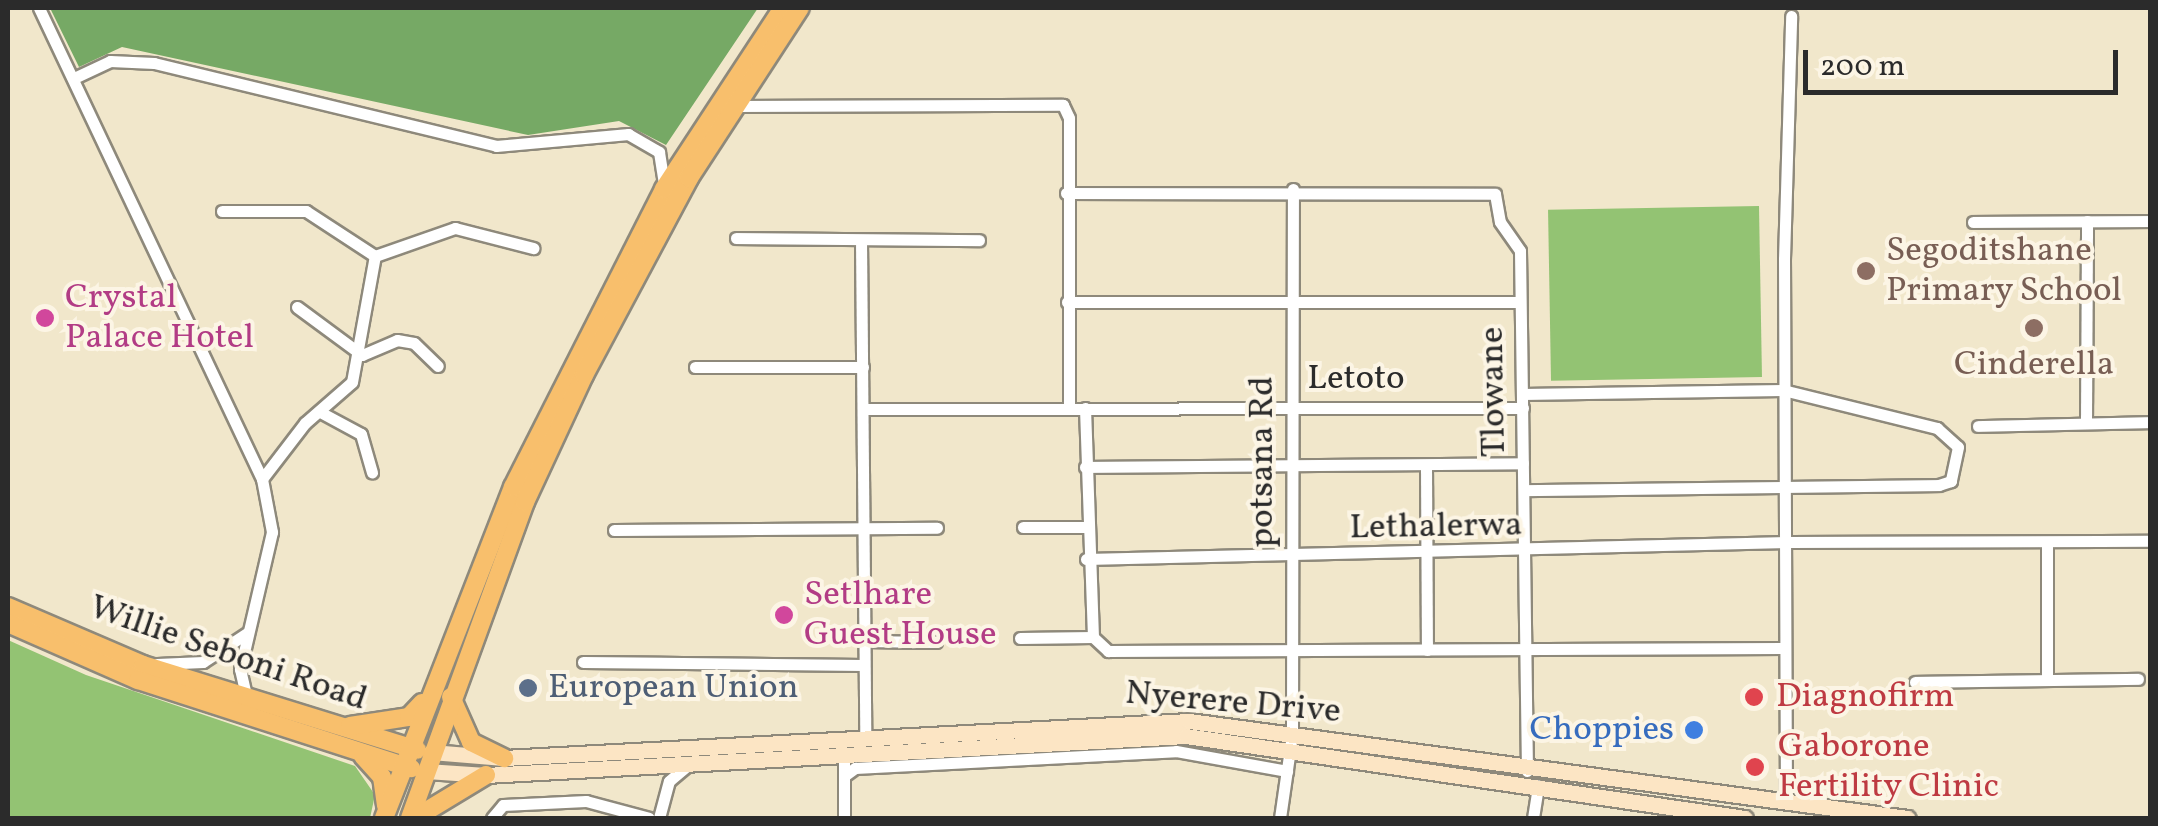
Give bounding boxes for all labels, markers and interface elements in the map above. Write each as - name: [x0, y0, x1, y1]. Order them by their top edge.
- scale bar: [1808, 30, 2123, 92]
- text: 200 m: [1820, 46, 1905, 88]
- place label: Segoditshane Primary School: [1886, 230, 2123, 312]
- marker: Segoditshane Primary School: [1855, 260, 1877, 282]
- place label: Crystal Palace Hotel: [65, 277, 254, 359]
- marker: Crystal Palace Hotel: [34, 307, 56, 329]
- marker: Cinderella: [2023, 317, 2045, 339]
- street label: Tlowane: [1472, 326, 1516, 458]
- place label: Cinderella: [1954, 344, 2114, 386]
- street label: Letoto: [1307, 358, 1405, 400]
- street label: potsana Rd: [1242, 376, 1284, 548]
- street label: Lethalerwa: [1349, 504, 1523, 550]
- place label: Setlhare Guest House: [804, 574, 996, 656]
- street label: Willie Seboni Road: [84, 587, 372, 721]
- marker: Setlhare Guest House: [773, 604, 795, 626]
- place label: European Union: [548, 667, 799, 709]
- street label: Nyerere Drive: [1124, 673, 1342, 733]
- place label: Diagnofirm: [1776, 676, 1954, 718]
- marker: European Union: [517, 677, 539, 699]
- marker: Diagnofirm: [1741, 684, 1767, 710]
- place label: Choppies: [1529, 709, 1674, 751]
- marker: Choppies: [1683, 719, 1705, 741]
- place label: Gaborone Fertility Clinic: [1778, 726, 2000, 808]
- marker: Gaborone Fertility Clinic: [1742, 754, 1768, 780]

